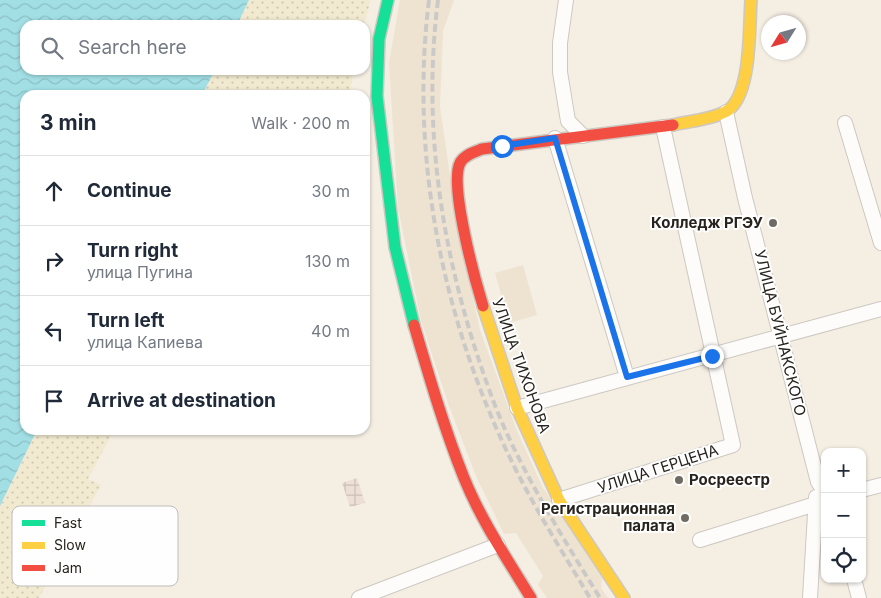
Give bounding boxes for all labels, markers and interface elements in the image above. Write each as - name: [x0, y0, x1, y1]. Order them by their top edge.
- north arrow: [761, 15, 806, 60]
- search box: [20, 20, 370, 75]
- icon: search: [38, 34, 66, 62]
- text: Search here: [78, 36, 187, 59]
- text: 3 min: [40, 110, 96, 135]
- text: Walk · 200 m: [251, 113, 350, 133]
- route start: [491, 135, 514, 158]
- icon: ahead: [40, 177, 68, 205]
- text: Continue: [87, 179, 172, 202]
- text: 30 m: [312, 181, 350, 201]
- place label: Колледж РГЭУ: [651, 213, 764, 232]
- marker: Колледж РГЭУ: [767, 217, 779, 229]
- text: Turn right: [87, 239, 178, 262]
- icon: right: [40, 247, 68, 275]
- street label: УЛИЦА БУЙНАКСКОГО: [751, 248, 810, 418]
- text: 130 m: [305, 251, 350, 271]
- text: улица Пугина: [87, 262, 193, 282]
- street label: УЛИЦА ТИХОНОВА: [488, 296, 555, 436]
- text: Turn left: [87, 309, 165, 332]
- icon: left: [40, 317, 68, 345]
- text: 40 m: [311, 321, 350, 341]
- text: улица Капиева: [87, 332, 203, 352]
- route end: [701, 345, 724, 368]
- icon: arrive: [40, 387, 68, 415]
- text: Arrive at destination: [87, 389, 276, 412]
- street label: УЛИЦА ГЕРЦЕНА: [595, 440, 721, 497]
- map controls: [821, 448, 866, 583]
- button: +: [821, 448, 866, 493]
- place label: Росреестр: [689, 470, 770, 489]
- marker: Росреестр: [673, 474, 685, 486]
- button: −: [821, 493, 866, 538]
- place label: Регистрационная палата: [541, 499, 675, 535]
- legend: [12, 506, 178, 586]
- marker: Регистрационная палата: [679, 512, 691, 524]
- text: Fast: [54, 514, 82, 531]
- text: Slow: [54, 536, 86, 553]
- button: locate: [821, 538, 866, 583]
- text: Jam: [54, 559, 82, 576]

